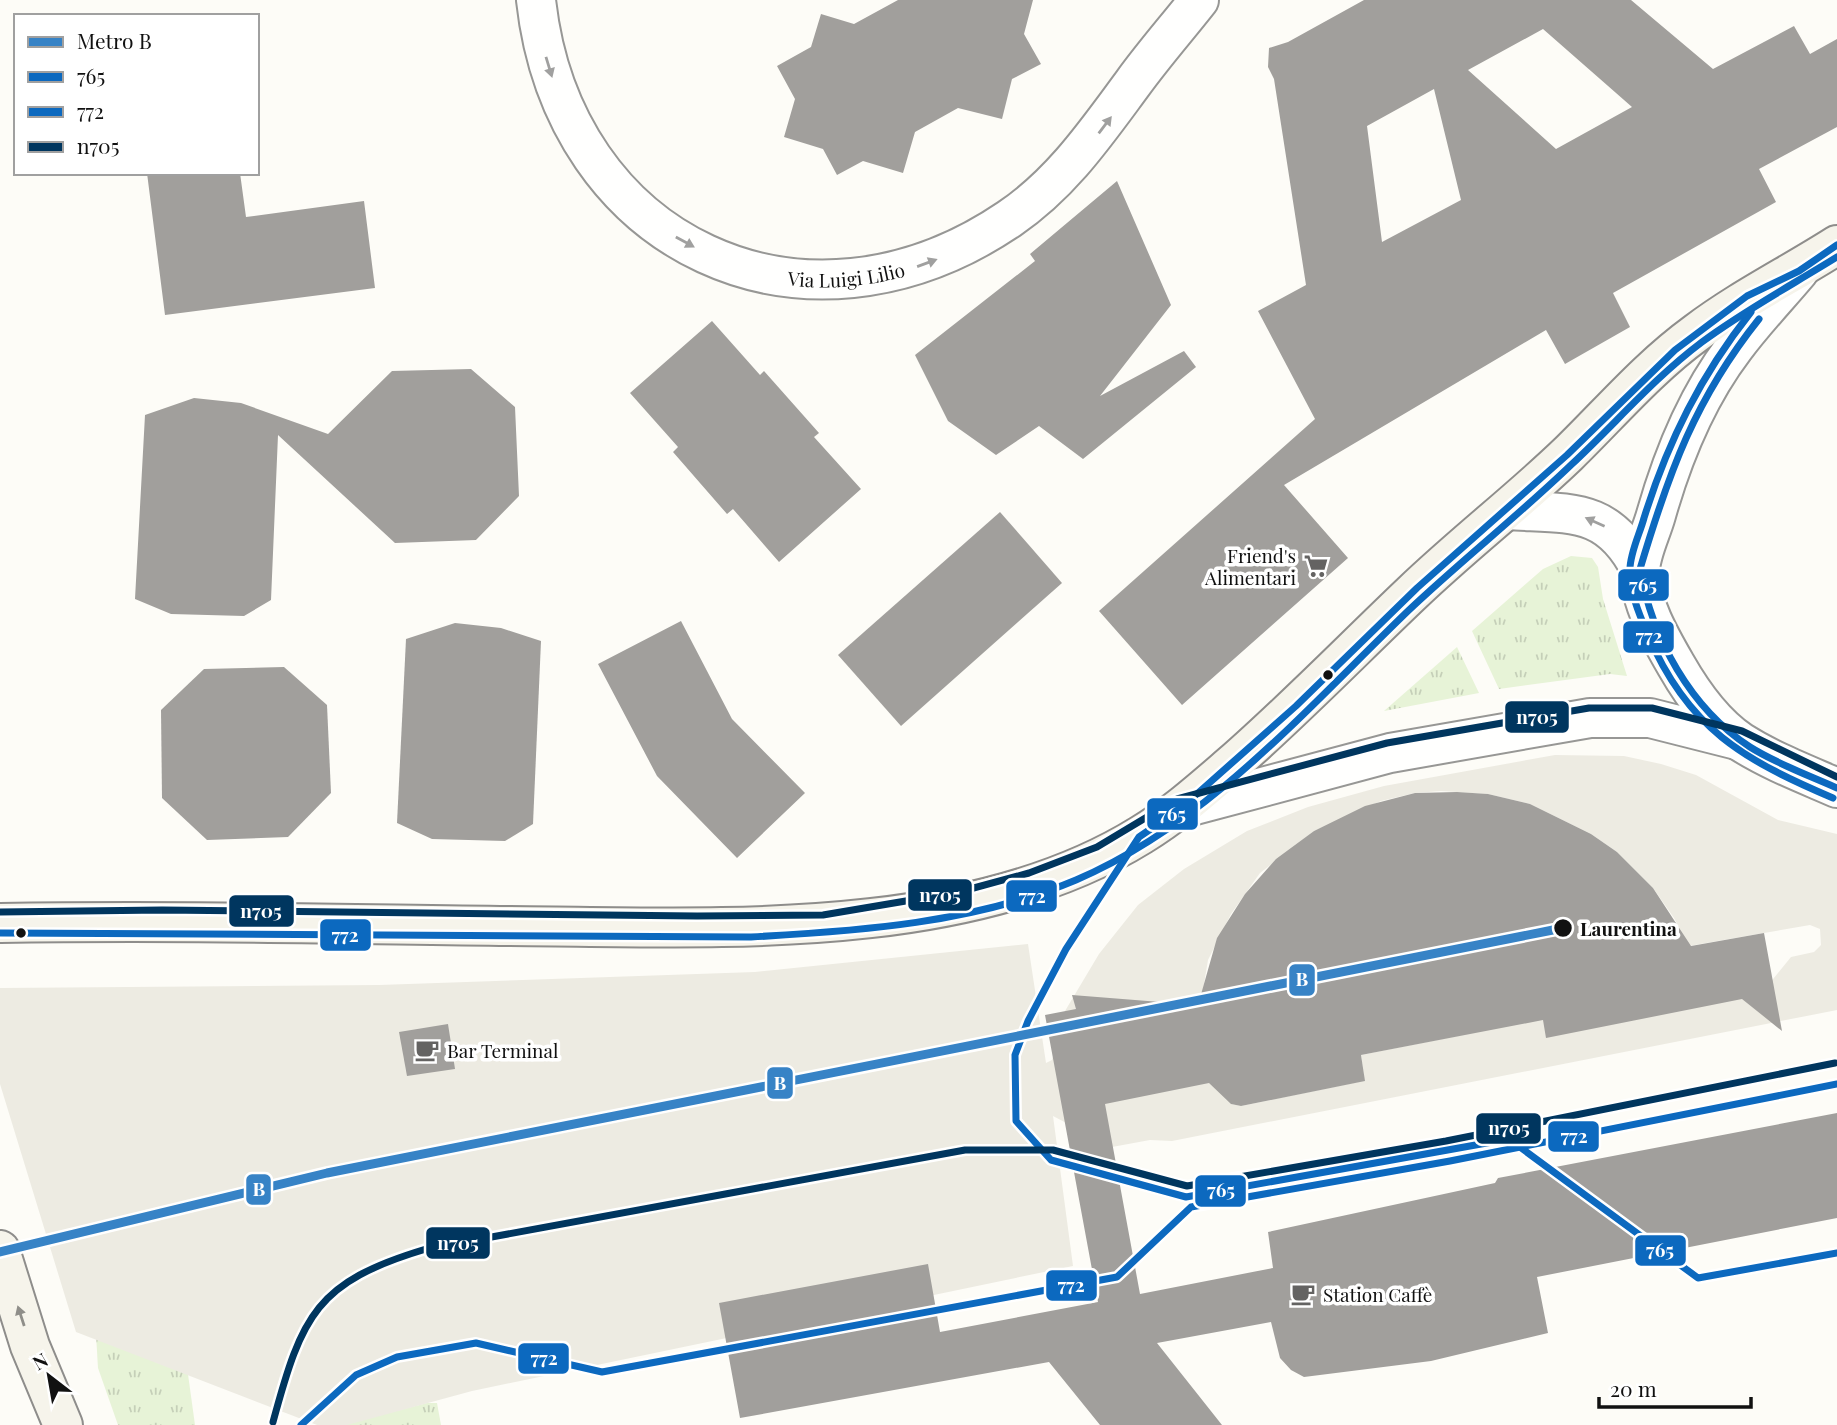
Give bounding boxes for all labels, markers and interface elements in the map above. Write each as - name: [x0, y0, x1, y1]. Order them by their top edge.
- legend: [14, 14, 259, 175]
- text: Metro B: [77, 26, 152, 54]
- one-way arrow: [545, 56, 555, 77]
- text: 765: [77, 61, 105, 89]
- text: 772: [77, 96, 104, 124]
- one-way arrow: [1097, 116, 1111, 134]
- text: n705: [77, 131, 119, 159]
- one-way arrow: [675, 236, 695, 248]
- street label: Via Luigi Lilio: [786, 256, 907, 293]
- one-way arrow: [917, 257, 938, 268]
- one-way arrow: [1584, 516, 1605, 527]
- place label: Friend's Alimentari: [1204, 542, 1296, 590]
- supermarket icon: Friend's Alimentari: [1302, 552, 1330, 580]
- line badge: 765: [1617, 568, 1670, 602]
- text: 765: [1629, 571, 1657, 597]
- line badge: 772: [1622, 620, 1675, 654]
- text: 772: [1635, 622, 1663, 648]
- unlabelled marker: [1321, 668, 1335, 682]
- line badge: n705: [1504, 700, 1570, 734]
- text: n705: [1516, 703, 1558, 729]
- line badge: 765: [1146, 797, 1199, 831]
- text: 765: [1158, 800, 1186, 826]
- line badge: n705: [907, 878, 973, 912]
- line badge: 772: [1005, 879, 1058, 913]
- text: n705: [919, 881, 961, 907]
- text: 772: [1018, 882, 1046, 908]
- line badge: n705: [228, 894, 295, 928]
- text: n705: [240, 897, 282, 923]
- place label: Laurentina: [1580, 915, 1677, 941]
- marker: Laurentina: [1552, 917, 1574, 939]
- line badge: 772: [319, 918, 372, 952]
- text: 772: [331, 921, 359, 947]
- unlabelled marker: [14, 926, 28, 940]
- line badge: B: [1288, 963, 1316, 997]
- text: B: [1296, 965, 1309, 991]
- cafe icon: Bar Terminal: [413, 1036, 441, 1064]
- place label: Bar Terminal: [447, 1037, 559, 1063]
- line badge: B: [766, 1066, 794, 1100]
- text: B: [774, 1069, 787, 1095]
- line badge: n705: [1475, 1112, 1542, 1145]
- text: n705: [1488, 1114, 1530, 1140]
- line badge: 772: [1547, 1120, 1600, 1153]
- text: 772: [1560, 1122, 1588, 1148]
- line badge: B: [245, 1173, 272, 1206]
- line badge: 765: [1194, 1174, 1247, 1208]
- text: B: [253, 1175, 266, 1201]
- text: 765: [1207, 1176, 1235, 1202]
- line badge: n705: [425, 1226, 491, 1260]
- text: n705: [437, 1229, 479, 1255]
- line badge: 765: [1634, 1234, 1687, 1267]
- text: 765: [1646, 1236, 1674, 1262]
- line badge: 772: [1045, 1269, 1098, 1302]
- text: 772: [1057, 1271, 1085, 1297]
- cafe icon: Station Caffè: [1289, 1280, 1317, 1308]
- place label: Station Caffè: [1323, 1281, 1432, 1307]
- one-way arrow: [15, 1305, 25, 1326]
- north arrow: [14, 1341, 84, 1411]
- line badge: 772: [517, 1342, 570, 1375]
- text: 772: [530, 1344, 558, 1370]
- text: N: [27, 1346, 53, 1375]
- scale bar: [1599, 1366, 1751, 1410]
- text: 20 m: [1610, 1374, 1657, 1402]

